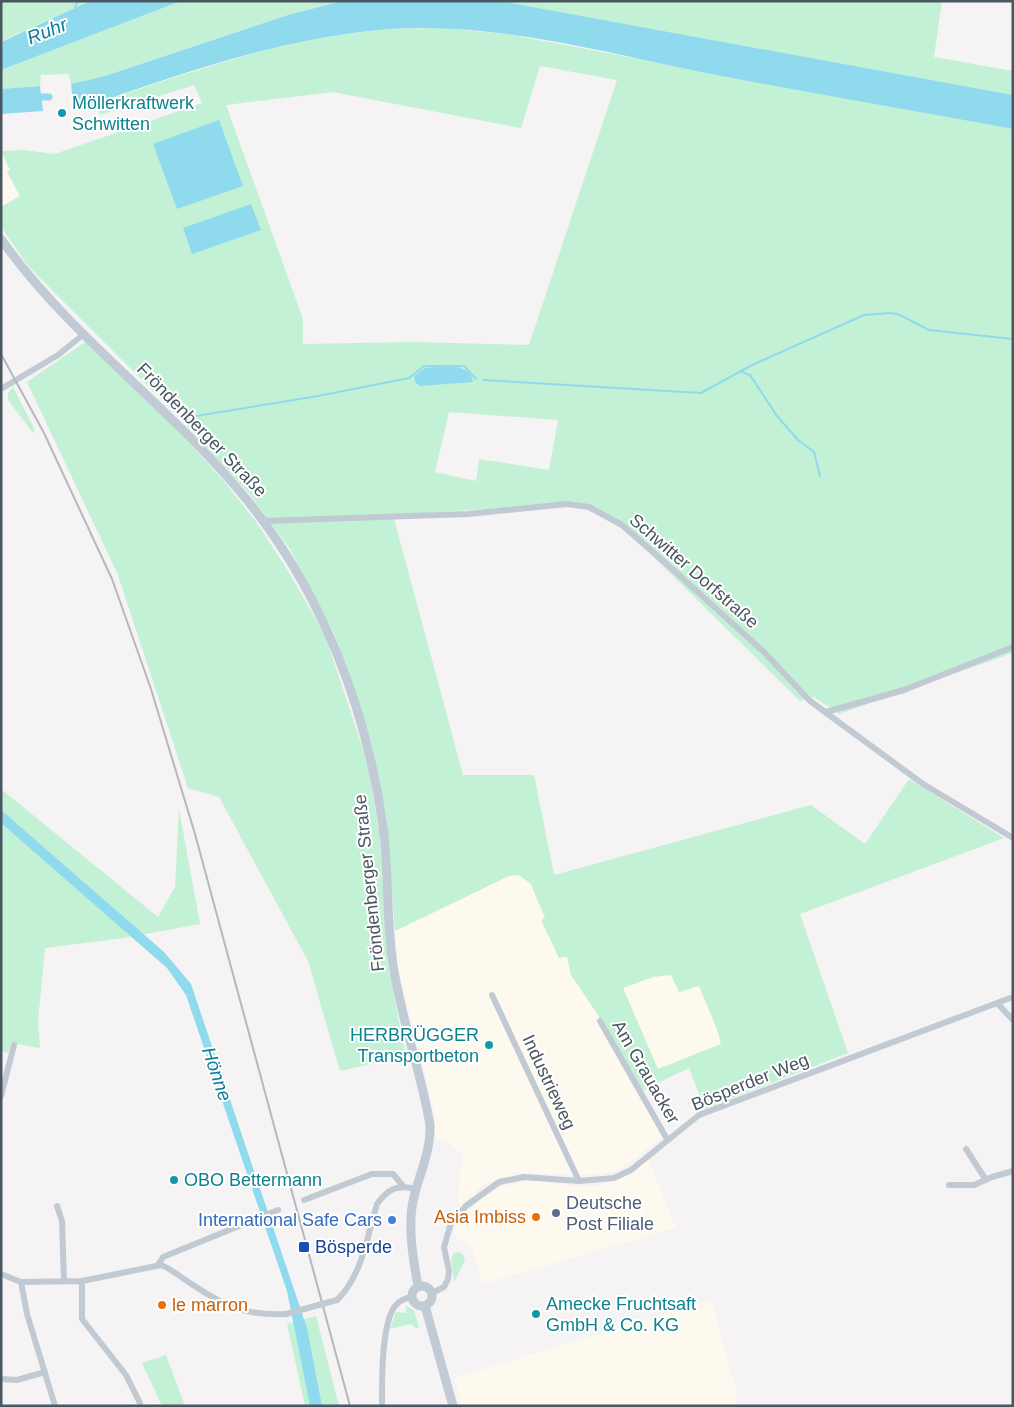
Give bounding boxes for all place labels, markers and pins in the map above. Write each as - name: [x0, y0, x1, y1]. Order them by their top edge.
- place label: Möllerkraftwerk Schwitten: [72, 93, 195, 134]
- marker: Möllerkraftwerk Schwitten: [56, 107, 68, 119]
- place label: HERBRÜGGER Transportbeton: [350, 1025, 479, 1066]
- marker: HERBRÜGGER Transportbeton: [483, 1039, 495, 1051]
- place label: OBO Bettermann: [184, 1170, 322, 1190]
- marker: OBO Bettermann: [168, 1174, 180, 1186]
- place label: Deutsche Post Filiale: [566, 1193, 654, 1234]
- place label: Asia Imbiss: [434, 1207, 526, 1227]
- marker: Deutsche Post Filiale: [550, 1207, 562, 1219]
- place label: International Safe Cars: [198, 1210, 382, 1230]
- marker: Asia Imbiss: [530, 1211, 542, 1223]
- marker: International Safe Cars: [386, 1214, 398, 1226]
- place label: Bösperde: [315, 1237, 392, 1257]
- marker: Bösperde: [297, 1240, 311, 1254]
- place label: Amecke Fruchtsaft GmbH & Co. KG: [546, 1294, 696, 1335]
- place label: le marron: [172, 1295, 248, 1315]
- marker: le marron: [156, 1299, 168, 1311]
- marker: Amecke Fruchtsaft GmbH & Co. KG: [530, 1308, 542, 1320]

